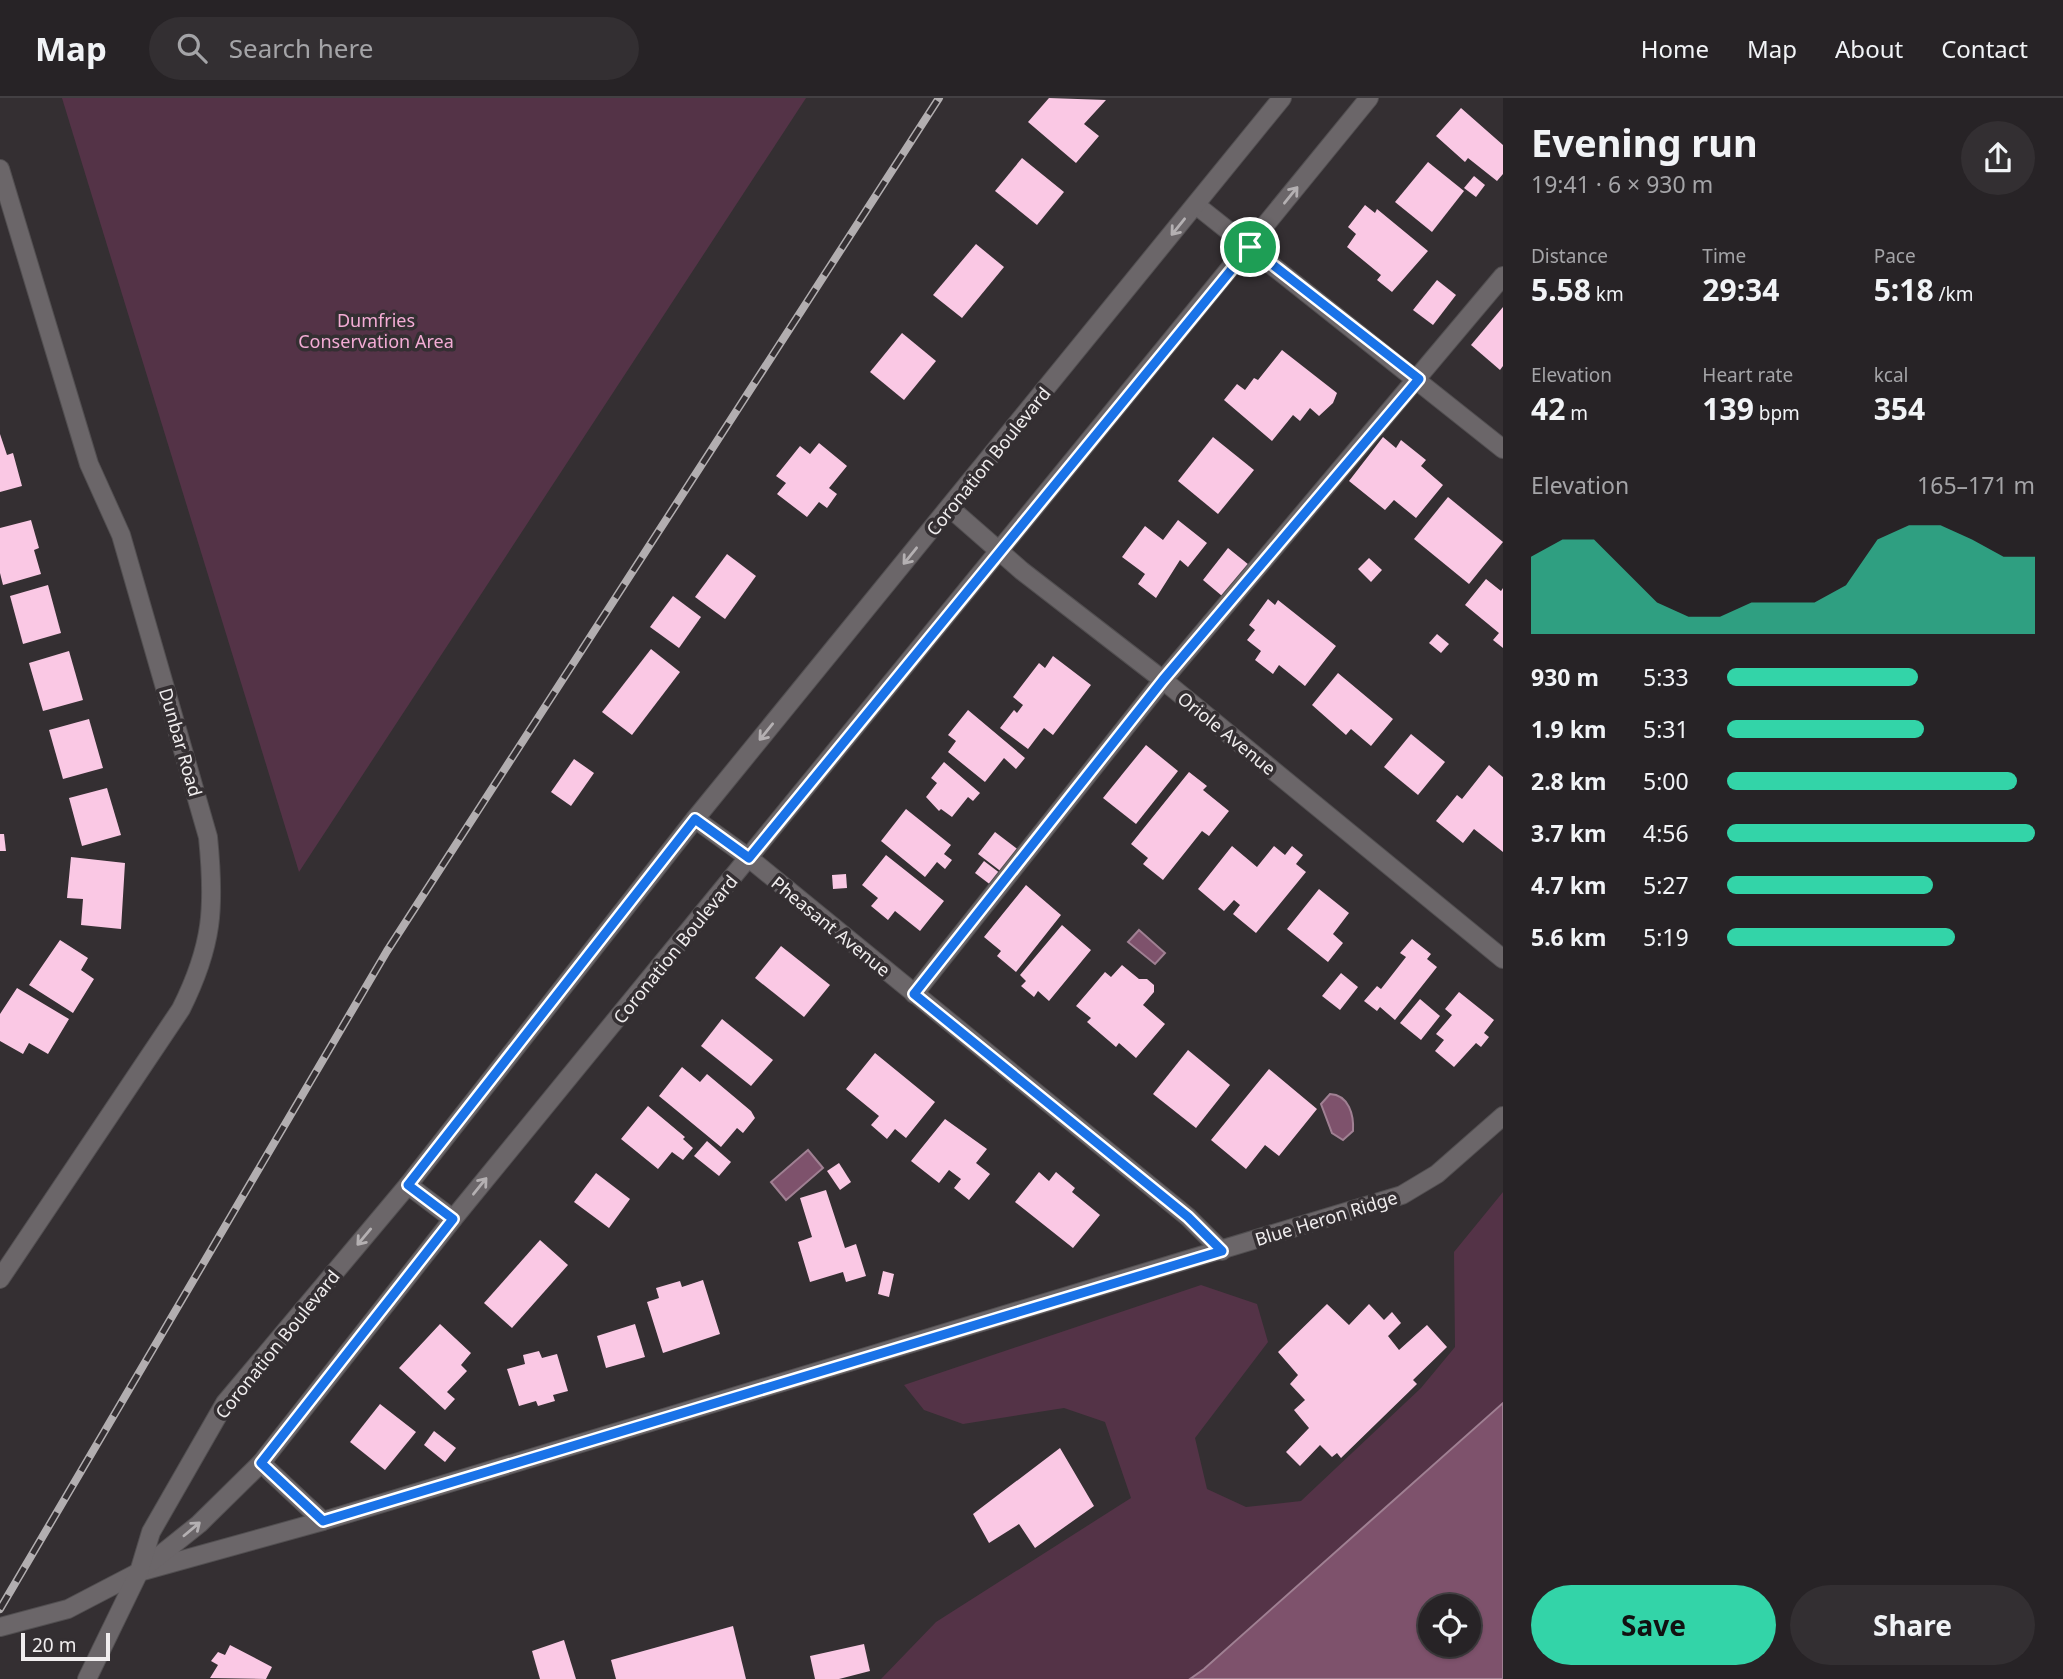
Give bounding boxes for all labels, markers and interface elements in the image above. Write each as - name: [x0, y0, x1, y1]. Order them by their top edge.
- search box: [149, 17, 639, 80]
- text: Map: [35, 26, 107, 71]
- icon: search: [173, 29, 211, 67]
- text: Search here: [229, 30, 373, 66]
- text: Home: [1641, 32, 1709, 65]
- text: Map: [1747, 32, 1797, 65]
- text: About: [1835, 32, 1903, 65]
- text: Contact: [1941, 32, 2028, 65]
- text: Evening run: [1531, 116, 1758, 168]
- button: share: [1961, 121, 2035, 195]
- text: 19:41 · 6 × 930 m: [1531, 168, 1713, 200]
- one-way arrow: [1284, 186, 1299, 205]
- pin: [1220, 217, 1280, 277]
- one-way arrow: [1170, 218, 1185, 236]
- icon: arrive: [1231, 228, 1269, 266]
- text: Distance: [1531, 243, 1608, 269]
- text: Time: [1702, 243, 1746, 269]
- text: Pace: [1874, 243, 1916, 269]
- text: 5.58: [1531, 269, 1591, 310]
- text: 29:34: [1702, 269, 1779, 310]
- text: 5:18: [1874, 269, 1934, 310]
- text: km: [1591, 281, 1624, 307]
- text: /km: [1934, 281, 1974, 307]
- park label: Dumfries Conservation Area: [298, 308, 454, 353]
- text: Elevation: [1531, 362, 1612, 388]
- text: Heart rate: [1702, 362, 1793, 388]
- text: kcal: [1874, 362, 1908, 388]
- street label: Coronation Boulevard: [921, 382, 1055, 540]
- text: 42: [1531, 388, 1565, 429]
- text: 139: [1702, 388, 1754, 429]
- text: 354: [1874, 388, 1925, 429]
- text: m: [1565, 400, 1588, 426]
- text: bpm: [1754, 400, 1800, 426]
- text: Elevation: [1531, 469, 1629, 501]
- text: 165–171 m: [1917, 469, 2035, 501]
- one-way arrow: [903, 546, 918, 564]
- text: 930 m: [1531, 661, 1599, 693]
- text: 5:33: [1643, 661, 1689, 693]
- street label: Dunbar Road: [154, 685, 208, 799]
- street label: Oriole Avenue: [1173, 686, 1281, 780]
- text: 1.9 km: [1531, 713, 1606, 745]
- text: 5:31: [1643, 713, 1689, 745]
- one-way arrow: [758, 722, 774, 740]
- text: 2.8 km: [1531, 765, 1606, 797]
- text: 5:00: [1643, 765, 1689, 797]
- text: 3.7 km: [1531, 817, 1606, 849]
- text: 4:56: [1643, 817, 1689, 849]
- text: 4.7 km: [1531, 869, 1606, 901]
- text: 5:27: [1643, 869, 1689, 901]
- street label: Coronation Boulevard: [608, 870, 742, 1028]
- street label: Pheasant Avenue: [767, 871, 895, 981]
- text: 5.6 km: [1531, 921, 1606, 953]
- text: 5:19: [1643, 921, 1689, 953]
- one-way arrow: [472, 1178, 488, 1196]
- street label: Blue Heron Ridge: [1252, 1185, 1400, 1251]
- one-way arrow: [356, 1228, 372, 1246]
- street label: Coronation Boulevard: [210, 1265, 344, 1423]
- one-way arrow: [183, 1521, 201, 1537]
- button: Save: [1531, 1585, 1776, 1665]
- button: Share: [1790, 1585, 2035, 1665]
- map controls: [1418, 1594, 1481, 1657]
- button: locate: [1418, 1594, 1481, 1657]
- scale bar: [21, 1630, 110, 1662]
- text: 20 m: [32, 1632, 76, 1658]

